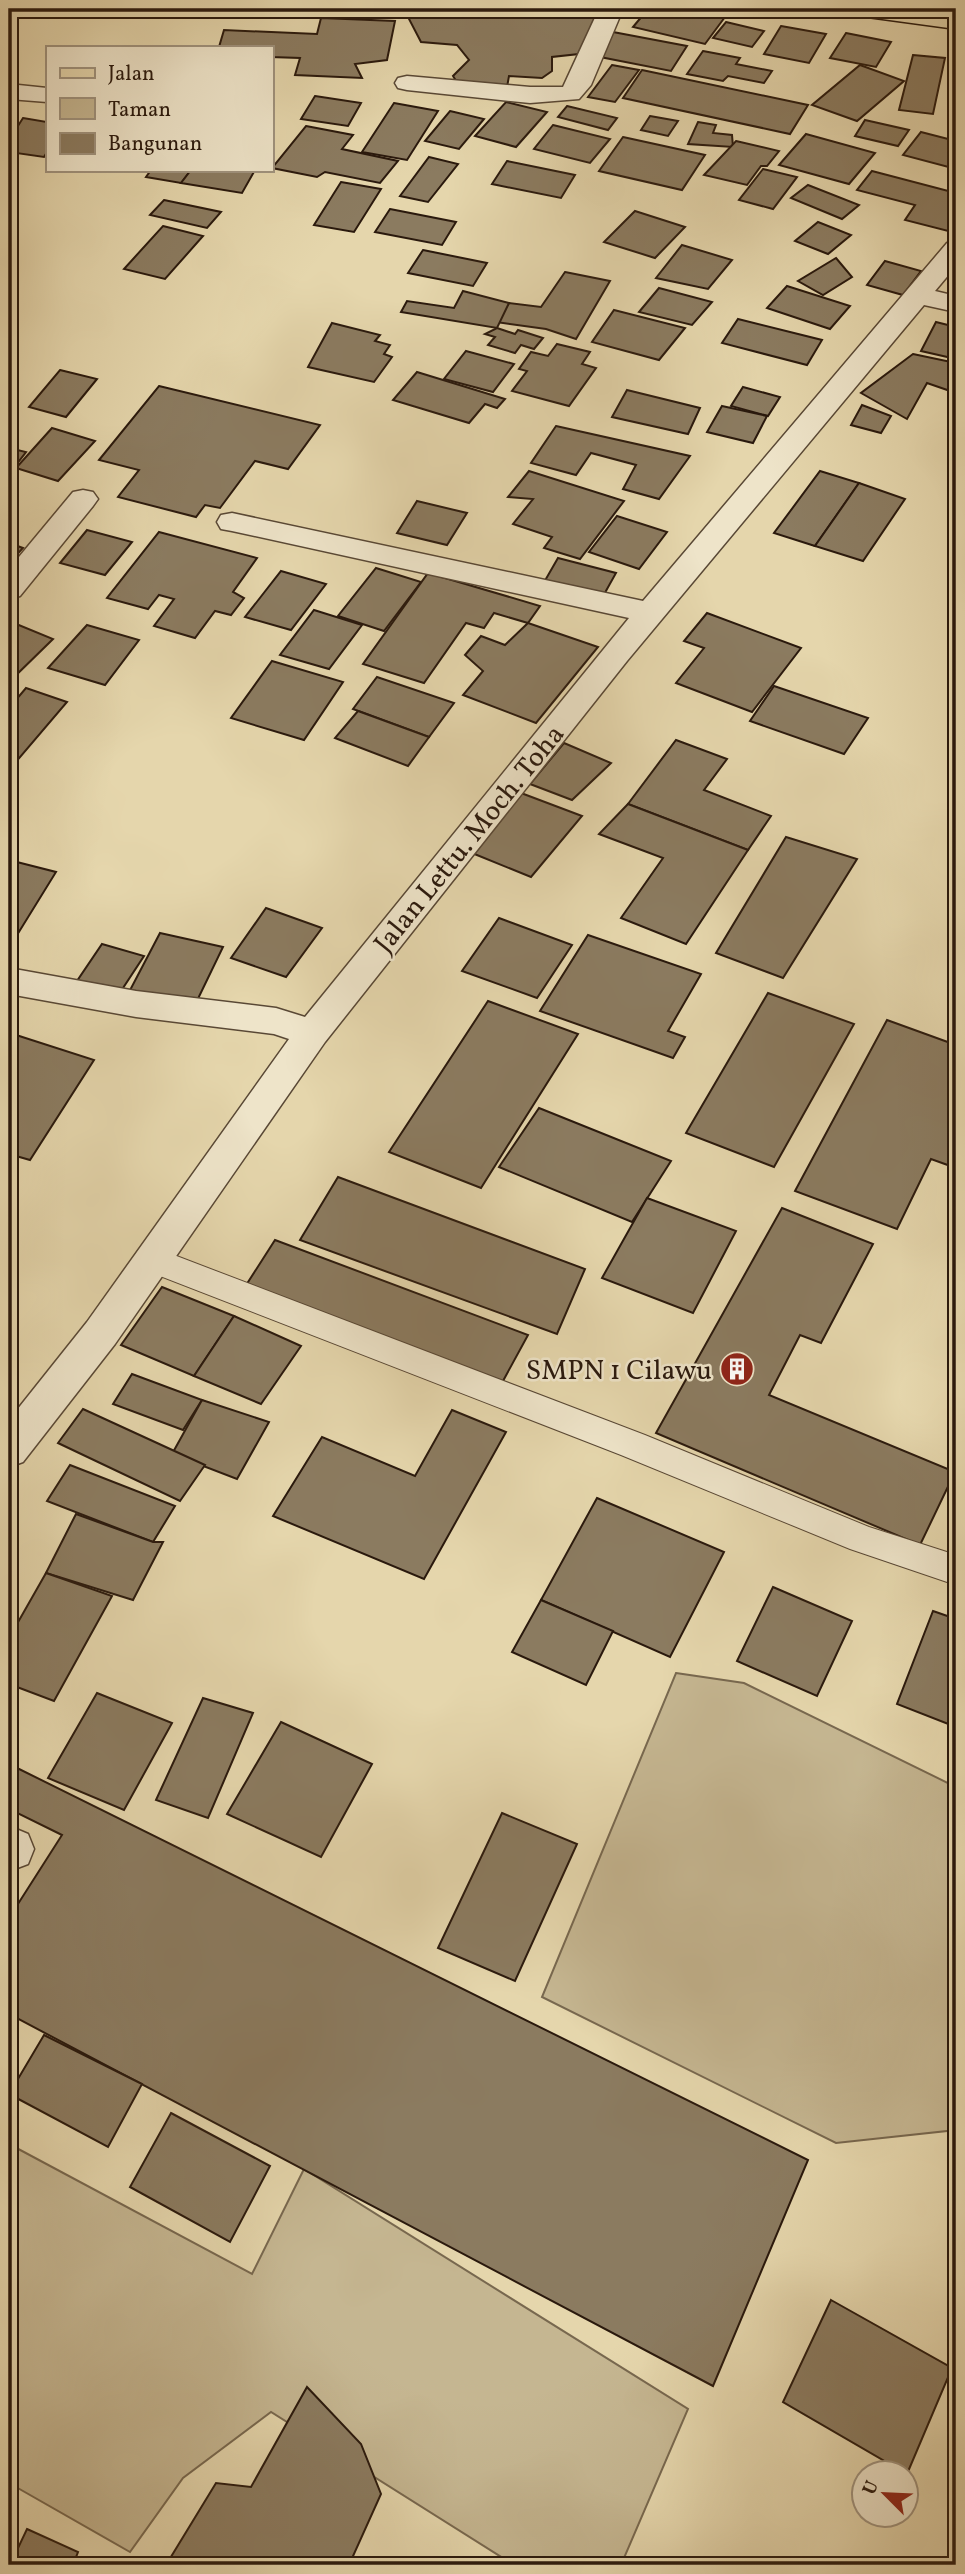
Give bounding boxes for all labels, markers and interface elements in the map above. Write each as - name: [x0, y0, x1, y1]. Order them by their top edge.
- legend: [46, 46, 273, 172]
- text: Jalan: [108, 60, 155, 89]
- text: Taman: [108, 96, 171, 125]
- text: Bangunan: [108, 130, 202, 159]
- street label: Jalan Lettu. Moch. Toha: [365, 717, 574, 962]
- building icon: SMPN 1 Cilawu: [718, 1350, 756, 1388]
- place label: SMPN 1 Cilawu: [526, 1352, 712, 1391]
- north arrow: [850, 2458, 920, 2528]
- text: U: [857, 2477, 886, 2499]

